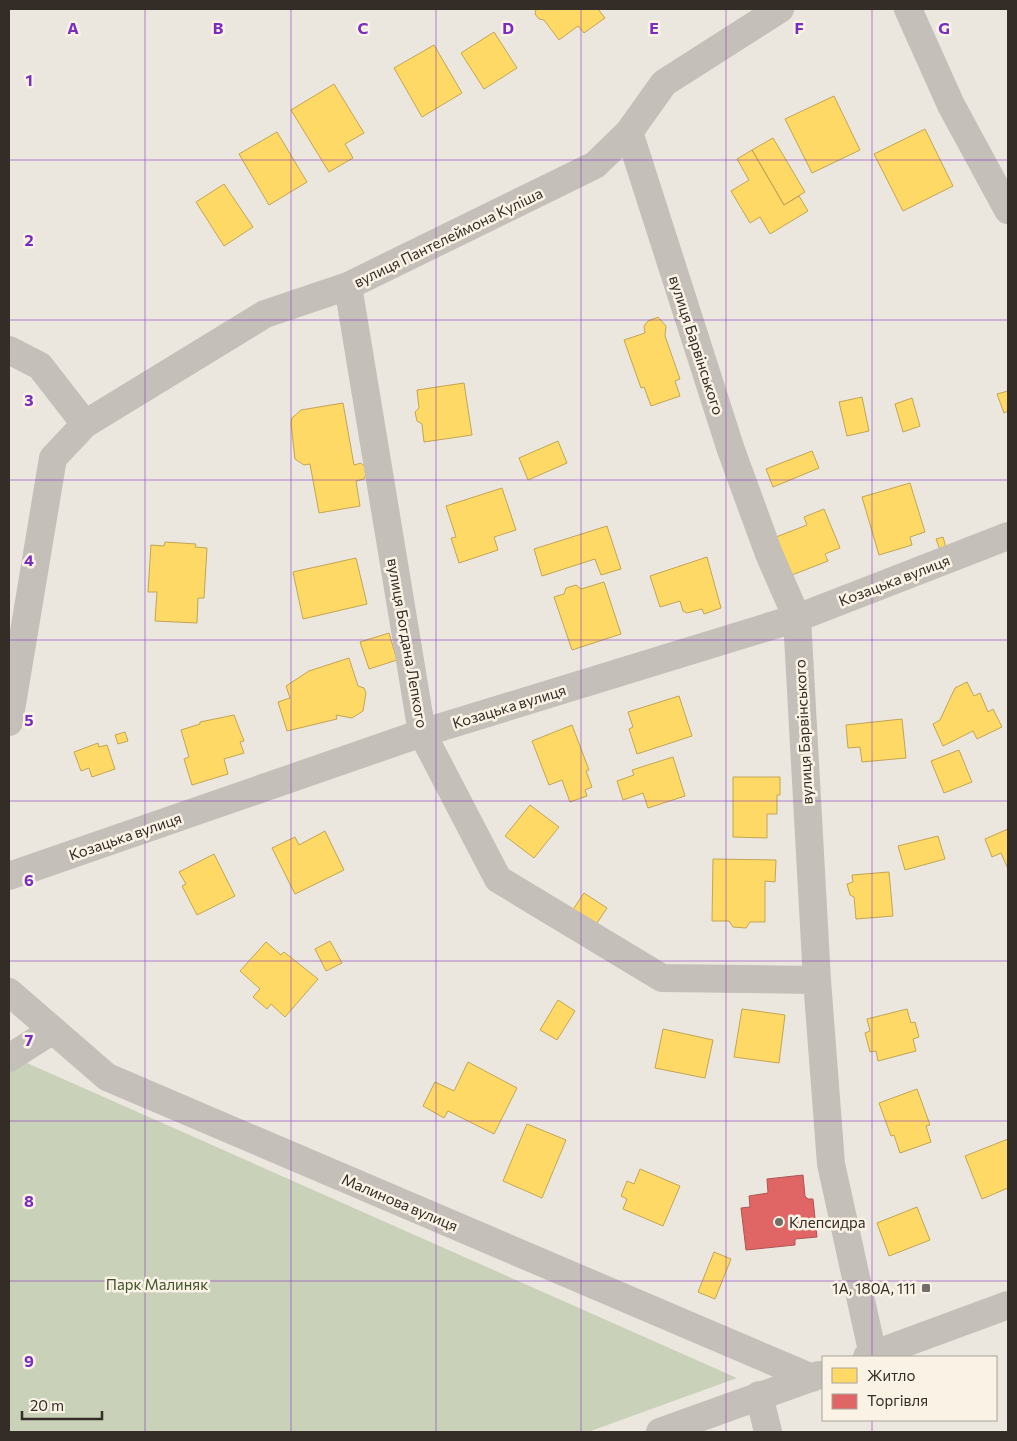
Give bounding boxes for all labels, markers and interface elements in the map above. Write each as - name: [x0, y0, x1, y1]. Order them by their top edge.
- text: A: [67, 18, 79, 37]
- text: B: [213, 18, 224, 37]
- text: C: [358, 18, 369, 37]
- text: D: [502, 18, 514, 37]
- text: E: [649, 18, 659, 37]
- text: F: [794, 18, 804, 37]
- text: G: [938, 18, 950, 37]
- text: 1: [25, 70, 33, 89]
- street label: вулиця Пантелеймона Куліша: [351, 183, 545, 291]
- text: 2: [24, 230, 34, 249]
- street label: вулиця Барвінського: [666, 273, 728, 417]
- text: 3: [24, 390, 34, 409]
- text: 4: [24, 550, 34, 569]
- street label: Козацька вулиця: [836, 551, 952, 609]
- street label: вулиця Богдана Лепкого: [384, 557, 432, 729]
- street label: вулиця Барвінського: [790, 659, 816, 805]
- street label: Козацька вулиця: [450, 680, 568, 732]
- text: 5: [24, 710, 34, 729]
- street label: Козацька вулиця: [66, 808, 184, 864]
- text: 6: [24, 870, 34, 889]
- text: 7: [25, 1030, 34, 1049]
- street label: Малинова вулиця: [339, 1169, 461, 1235]
- text: 8: [24, 1191, 34, 1210]
- place label: Клепсидра: [789, 1213, 866, 1231]
- marker: Клепсидра: [773, 1216, 785, 1228]
- park label: Парк Малиняк: [106, 1275, 208, 1293]
- place label: 1А, 180А, 111: [832, 1279, 916, 1297]
- marker: 1А, 180А, 111: [920, 1282, 932, 1294]
- text: 9: [24, 1351, 34, 1370]
- legend: [822, 1356, 997, 1421]
- text: Житло: [867, 1366, 915, 1384]
- scale bar: [22, 1388, 102, 1420]
- text: Торгівля: [867, 1391, 928, 1409]
- text: 20 m: [30, 1396, 64, 1414]

